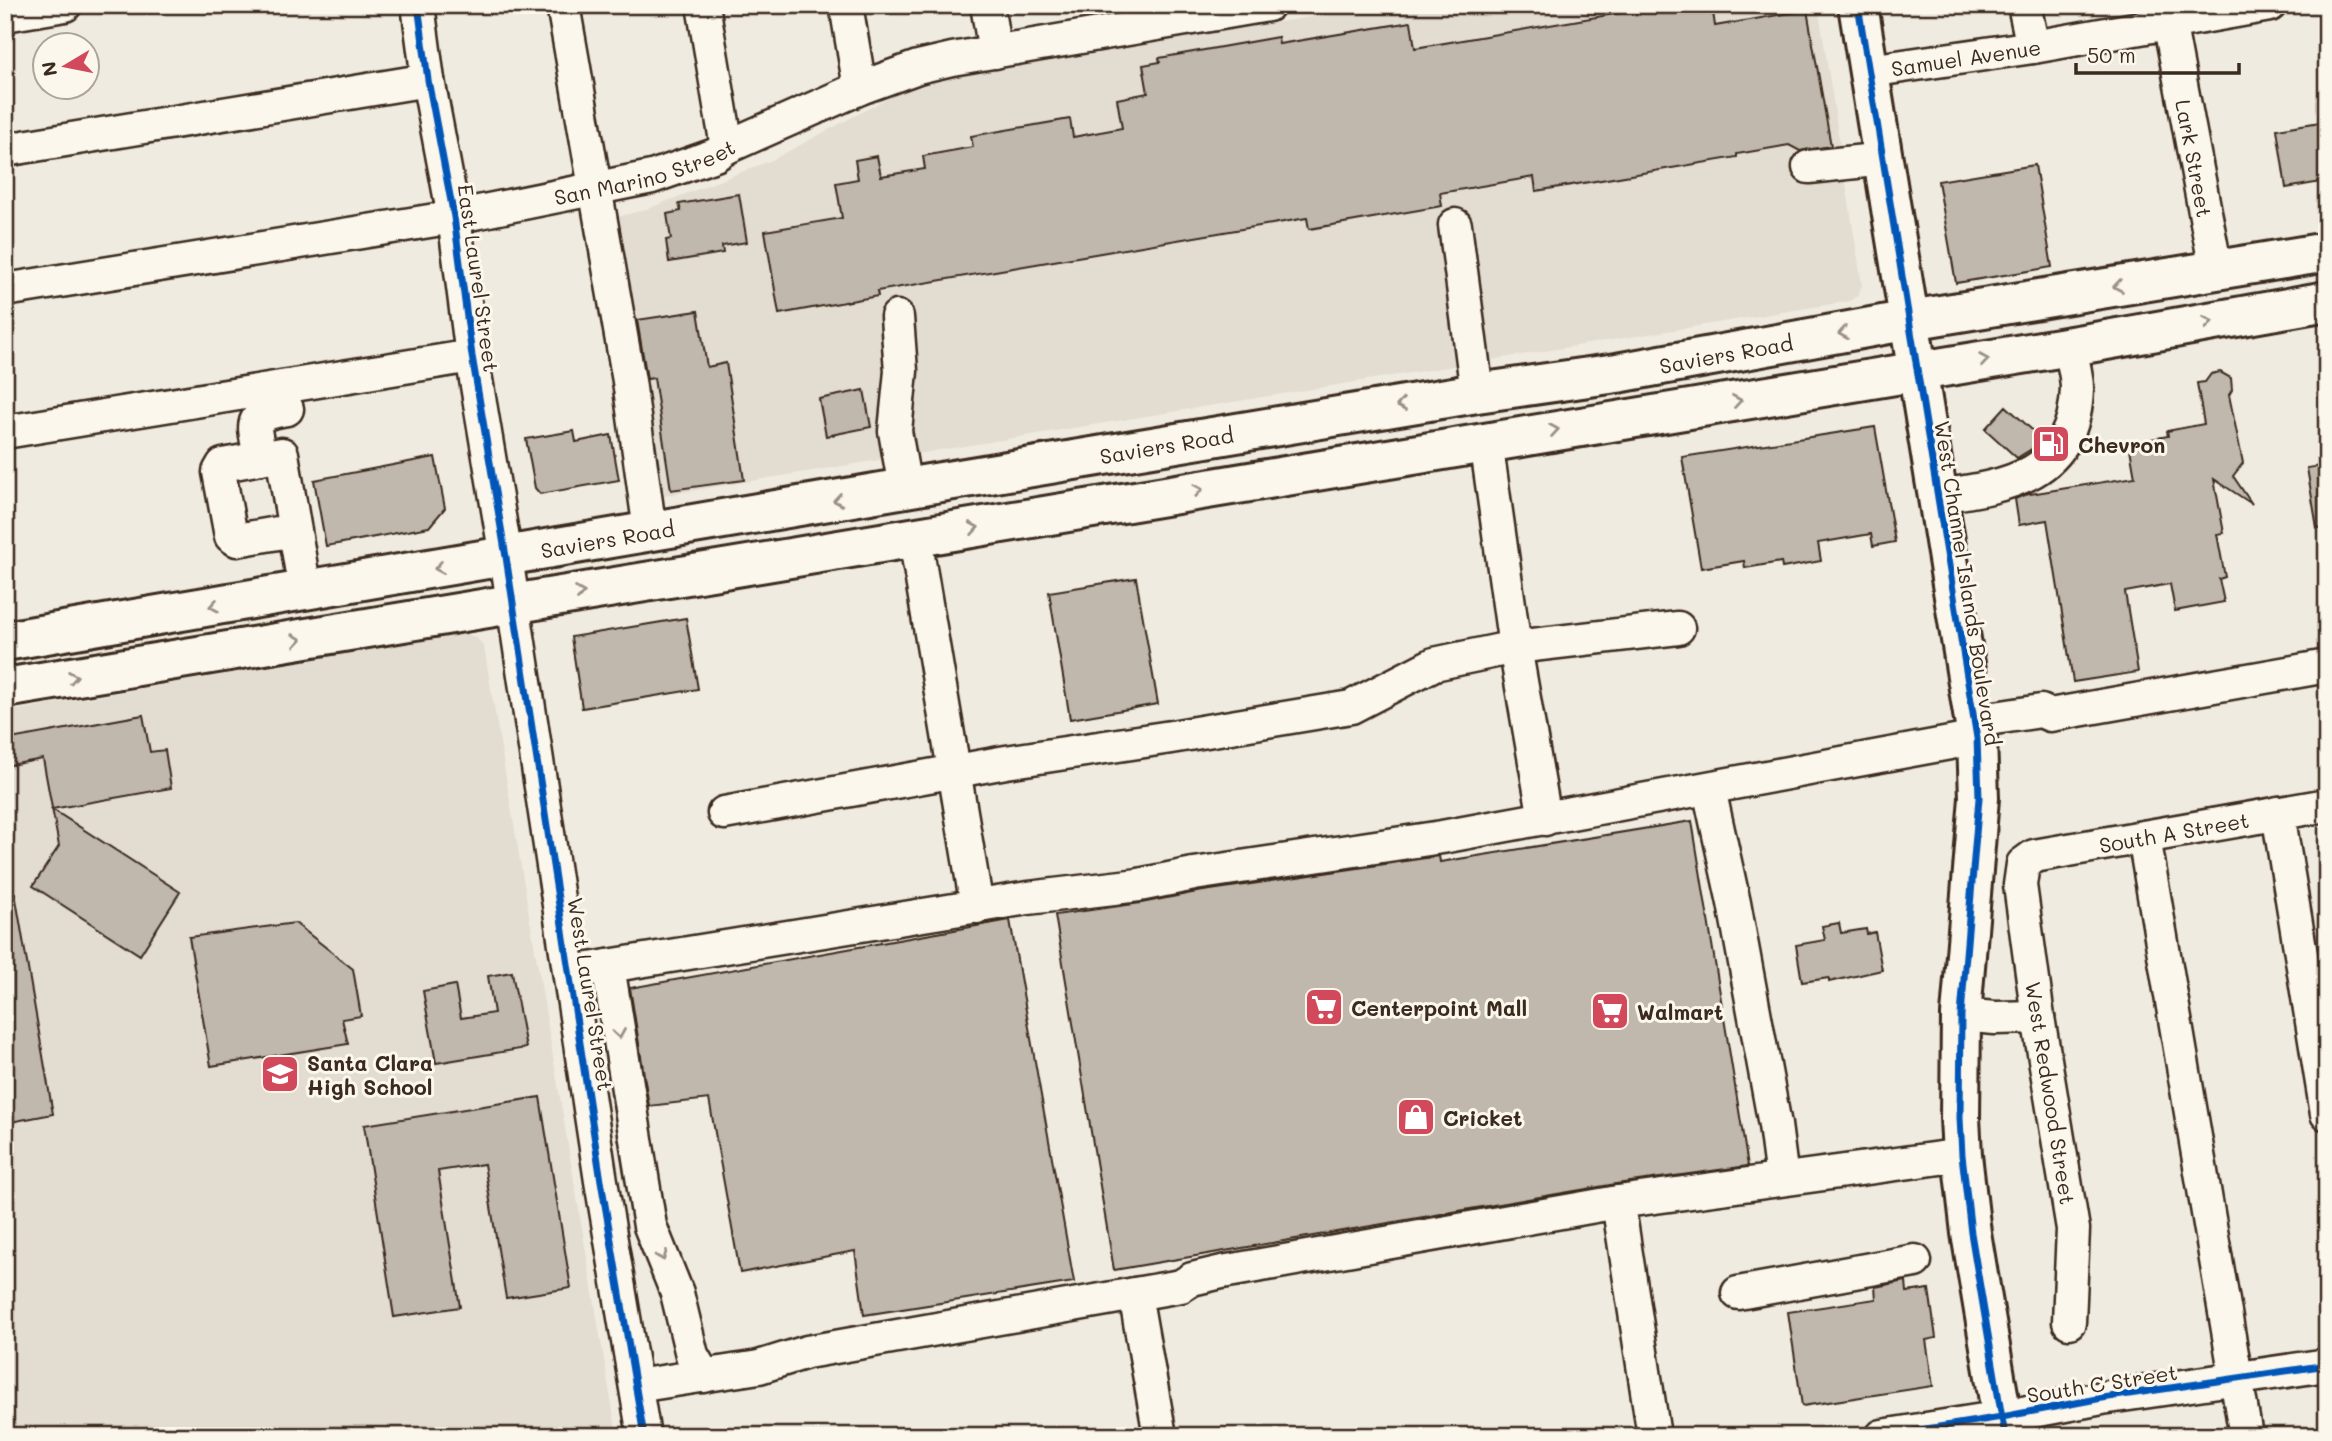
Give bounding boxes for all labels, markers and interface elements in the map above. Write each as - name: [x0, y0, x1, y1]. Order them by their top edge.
- north arrow: [32, 32, 102, 102]
- street label: Samuel Avenue: [1889, 32, 2043, 81]
- scale bar: [2076, 32, 2239, 76]
- text: 50 m: [2087, 41, 2136, 68]
- text: N: [35, 60, 62, 78]
- street label: Lark Street: [2171, 97, 2219, 219]
- street label: San Marino Street: [551, 132, 739, 210]
- street label: East Laurel Street: [452, 182, 506, 374]
- one-way arrow: [2112, 278, 2124, 293]
- one-way arrow: [2202, 315, 2214, 330]
- one-way arrow: [1837, 325, 1849, 340]
- street label: Saviers Road: [1657, 328, 1795, 379]
- one-way arrow: [1978, 353, 1990, 368]
- one-way arrow: [1731, 394, 1743, 409]
- one-way arrow: [1395, 397, 1407, 412]
- street label: West Channel Islands Boulevard: [1929, 419, 2007, 747]
- street label: Saviers Road: [1098, 420, 1235, 469]
- one-way arrow: [1548, 423, 1560, 438]
- fuel station icon: Chevron: [2030, 423, 2072, 465]
- place label: Chevron: [2078, 431, 2165, 458]
- one-way arrow: [1192, 483, 1204, 498]
- one-way arrow: [832, 492, 844, 507]
- street label: Saviers Road: [538, 514, 676, 563]
- one-way arrow: [968, 521, 980, 536]
- one-way arrow: [433, 560, 445, 575]
- one-way arrow: [574, 586, 586, 601]
- one-way arrow: [209, 598, 220, 613]
- one-way arrow: [291, 633, 303, 648]
- one-way arrow: [67, 670, 78, 685]
- street label: South A Street: [2097, 805, 2251, 858]
- street label: West Laurel Street: [562, 895, 620, 1093]
- street label: West Redwood Street: [2020, 980, 2082, 1206]
- supermarket icon: Centerpoint Mall: [1303, 986, 1345, 1028]
- supermarket icon: Walmart: [1589, 990, 1631, 1032]
- place label: Centerpoint Mall: [1351, 994, 1527, 1021]
- place label: Walmart: [1637, 998, 1723, 1025]
- one-way arrow: [611, 1028, 626, 1040]
- place label: Santa Clara High School: [307, 1049, 433, 1100]
- school or university icon: Santa Clara High School: [259, 1053, 301, 1095]
- shop icon: Cricket: [1395, 1096, 1437, 1138]
- place label: Cricket: [1443, 1104, 1522, 1131]
- one-way arrow: [654, 1250, 668, 1262]
- street label: South C Street: [2025, 1358, 2179, 1408]

